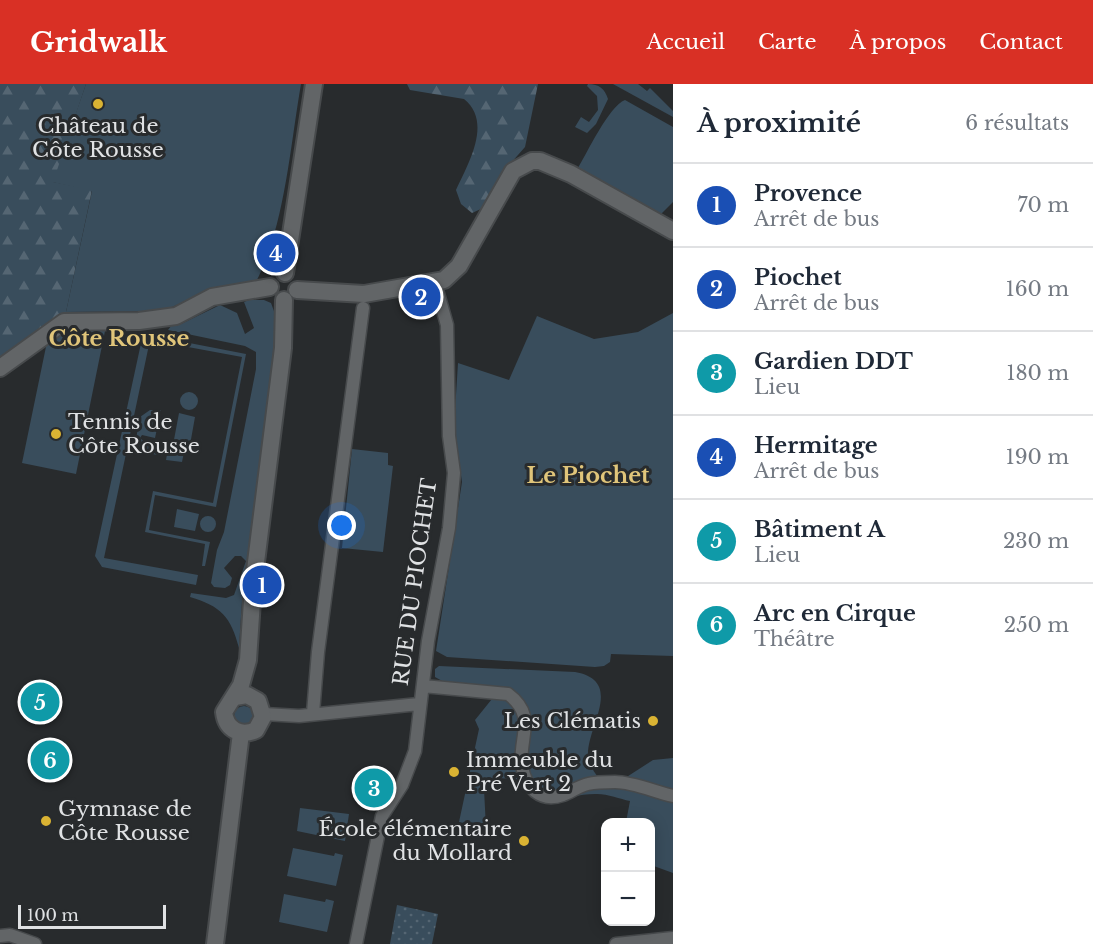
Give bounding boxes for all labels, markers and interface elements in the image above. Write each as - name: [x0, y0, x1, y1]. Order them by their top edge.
- text: Gridwalk: [30, 25, 167, 60]
- text: Accueil: [647, 29, 725, 55]
- text: Carte: [758, 29, 817, 55]
- text: À propos: [850, 29, 946, 55]
- text: Contact: [979, 29, 1063, 55]
- marker: Château de Côte Rousse: [91, 97, 105, 111]
- text: À proximité: [697, 107, 861, 139]
- text: 6 résultats: [965, 111, 1069, 135]
- place label: Château de Côte Rousse: [32, 113, 164, 163]
- text: Provence: [754, 180, 862, 207]
- text: 1: [712, 193, 721, 217]
- text: 70 m: [1017, 193, 1069, 217]
- text: Arrêt de bus: [754, 207, 879, 231]
- pin: 4: [256, 230, 296, 276]
- text: Piochet: [754, 264, 842, 291]
- pin: 2: [402, 274, 440, 320]
- text: 2: [710, 277, 723, 301]
- text: 160 m: [1006, 277, 1069, 301]
- text: Arrêt de bus: [754, 291, 879, 315]
- district label: Côte Rousse: [49, 325, 190, 352]
- text: Gardien DDT: [754, 348, 913, 375]
- text: 3: [710, 361, 723, 385]
- text: 180 m: [1006, 361, 1069, 385]
- text: Lieu: [754, 375, 800, 399]
- place label: Tennis de Côte Rousse: [68, 409, 200, 459]
- marker: Tennis de Côte Rousse: [49, 427, 63, 441]
- text: Hermitage: [754, 432, 878, 459]
- text: 4: [710, 445, 723, 469]
- text: 190 m: [1006, 445, 1069, 469]
- text: Arrêt de bus: [754, 459, 879, 483]
- district label: Le Piochet: [527, 462, 650, 489]
- street label: RUE DU PIOCHET: [388, 477, 442, 687]
- your location: [327, 511, 356, 540]
- text: Bâtiment A: [754, 516, 885, 543]
- text: 5: [711, 529, 722, 553]
- text: 230 m: [1003, 529, 1069, 553]
- text: Lieu: [754, 543, 800, 567]
- pin: 1: [242, 562, 282, 608]
- text: Arc en Cirque: [754, 600, 916, 627]
- text: 6: [710, 613, 723, 637]
- text: 250 m: [1004, 613, 1069, 637]
- text: Théâtre: [754, 627, 835, 651]
- pin: 5: [20, 680, 60, 724]
- place label: Les Clématis: [504, 708, 641, 734]
- marker: Les Clématis: [646, 714, 660, 728]
- pin: 6: [31, 738, 70, 782]
- place label: Immeuble du Pré Vert 2: [466, 747, 613, 797]
- marker: Immeuble du Pré Vert 2: [447, 765, 461, 779]
- pin: 3: [354, 766, 394, 810]
- place label: Gymnase de Côte Rousse: [58, 796, 192, 846]
- marker: Gymnase de Côte Rousse: [39, 814, 53, 828]
- place label: École élémentaire du Mollard: [318, 816, 512, 866]
- map controls: [601, 818, 655, 926]
- button: +: [601, 818, 655, 872]
- marker: École élémentaire du Mollard: [517, 834, 531, 848]
- button: −: [601, 872, 655, 926]
- scale bar: [18, 902, 166, 930]
- text: 100 m: [27, 905, 79, 925]

